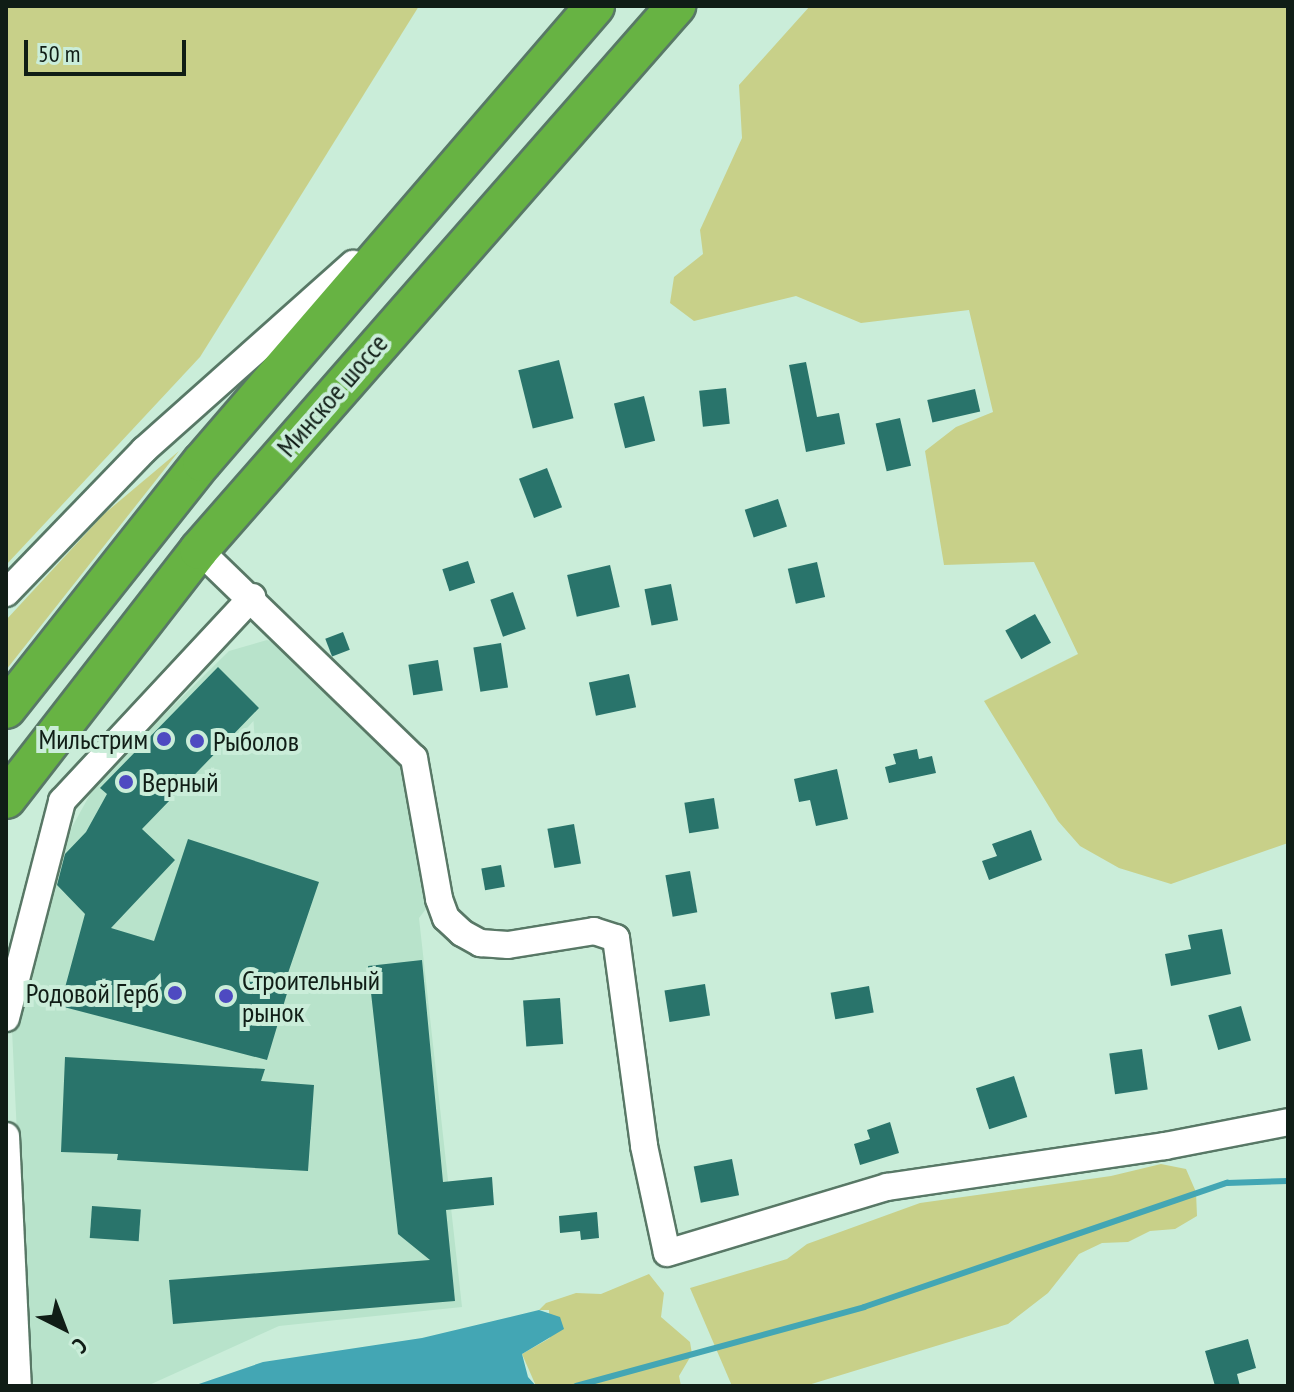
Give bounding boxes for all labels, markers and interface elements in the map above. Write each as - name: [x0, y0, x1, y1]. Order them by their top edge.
- scale bar: [28, 24, 190, 74]
- text: 50 m: [38, 38, 80, 69]
- street label: Минское шоссе: [270, 327, 394, 463]
- place label: Мильстрим: [38, 722, 148, 756]
- place label: Рыболов: [213, 724, 299, 758]
- marker: Мильстрим: [155, 730, 173, 748]
- marker: Рыболов: [188, 732, 206, 750]
- place label: Верный: [142, 765, 218, 799]
- marker: Верный: [117, 773, 135, 791]
- place label: Строительный рынок: [242, 963, 380, 1029]
- place label: Родовой Герб: [26, 976, 159, 1010]
- marker: Родовой Герб: [166, 984, 184, 1002]
- marker: Строительный рынок: [217, 987, 235, 1005]
- north arrow: [24, 1288, 104, 1368]
- text: С: [67, 1332, 93, 1360]

